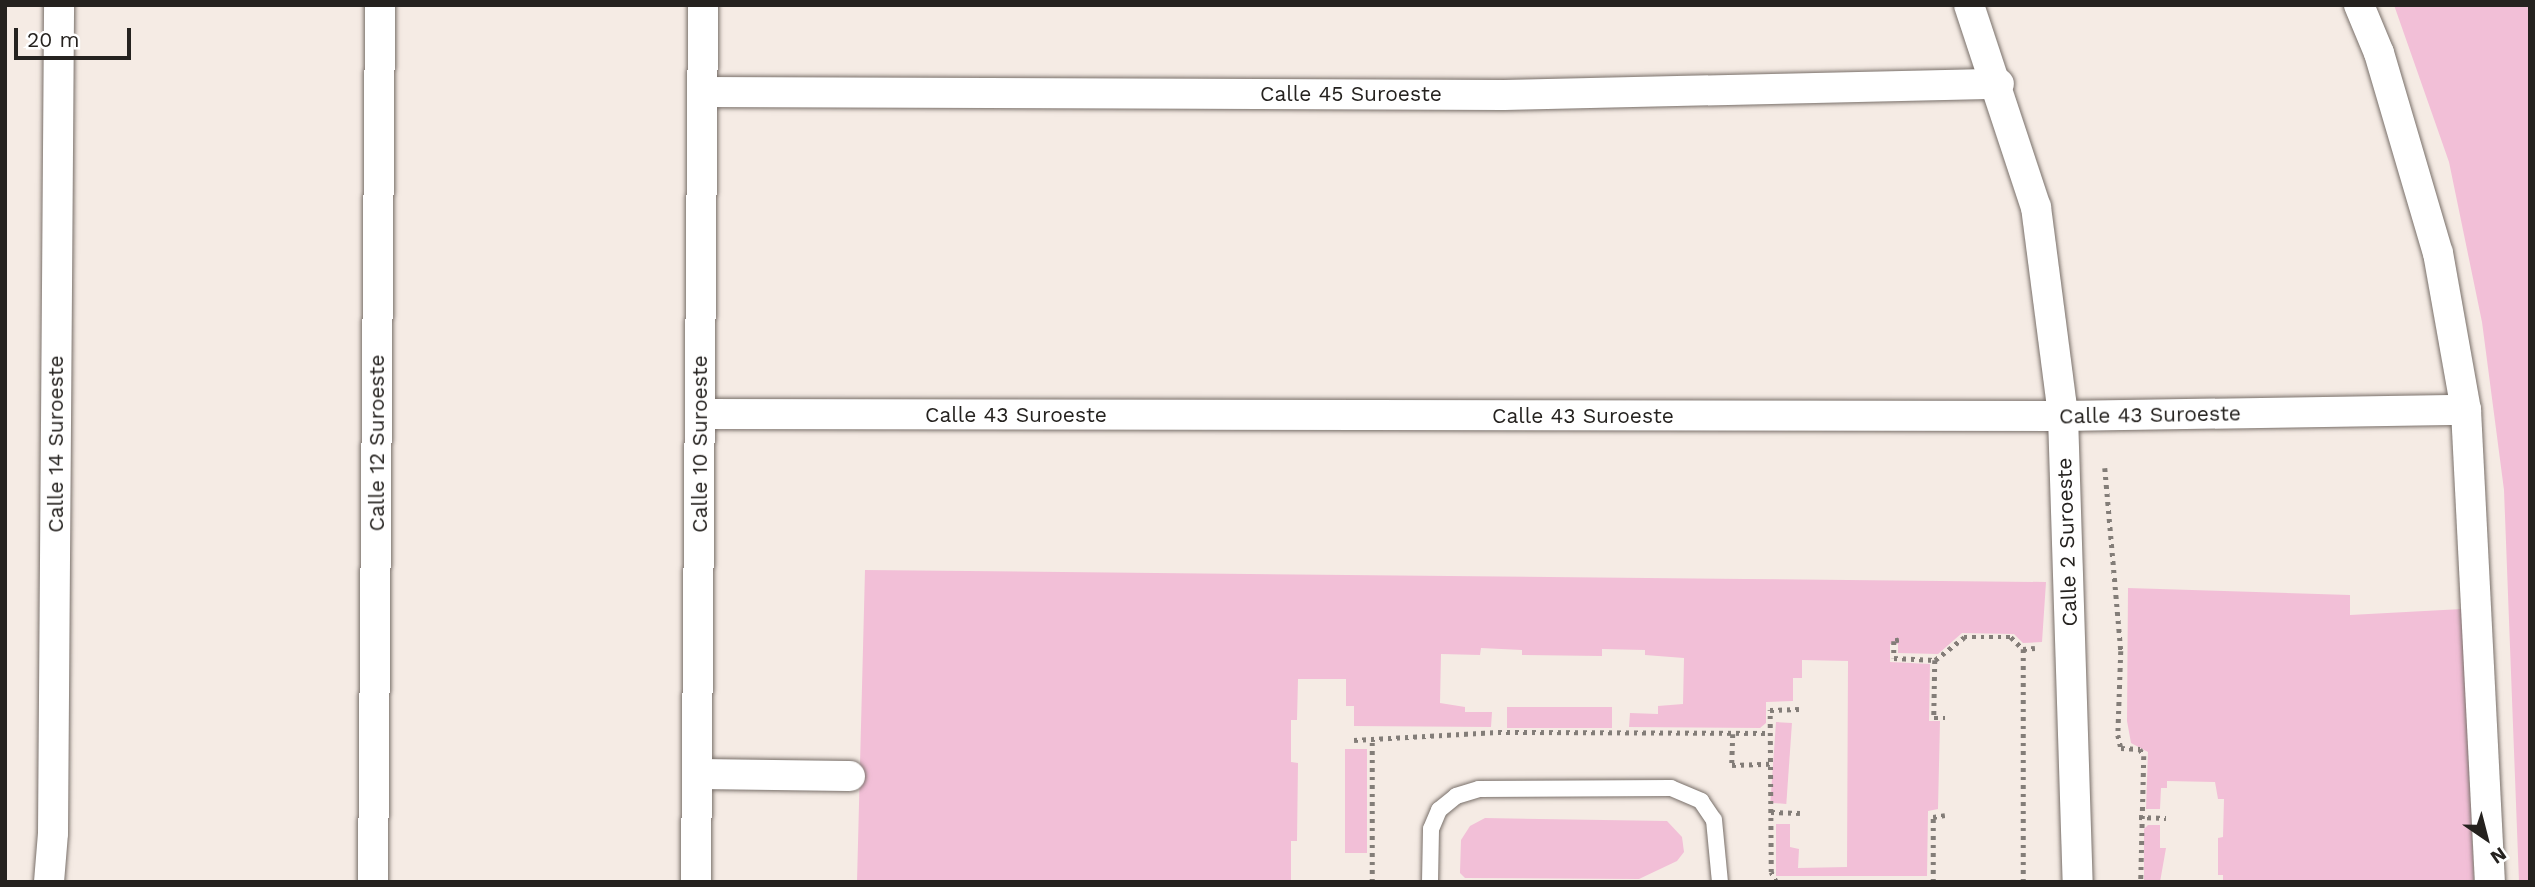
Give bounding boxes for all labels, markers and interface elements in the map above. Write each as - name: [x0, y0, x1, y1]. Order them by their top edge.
- scale bar: [18, 14, 135, 58]
- text: 20 m: [27, 27, 79, 52]
- street label: Calle 45 Suroeste: [1260, 81, 1442, 107]
- street label: Calle 12 Suroeste: [364, 354, 390, 532]
- street label: Calle 14 Suroeste: [43, 355, 69, 533]
- street label: Calle 10 Suroeste: [687, 355, 713, 533]
- street label: Calle 43 Suroeste: [2059, 401, 2241, 429]
- street label: Calle 43 Suroeste: [925, 402, 1107, 428]
- street label: Calle 43 Suroeste: [1492, 403, 1674, 429]
- street label: Calle 2 Suroeste: [2051, 457, 2083, 627]
- north arrow: [2451, 803, 2521, 873]
- text: N: [2486, 842, 2511, 869]

